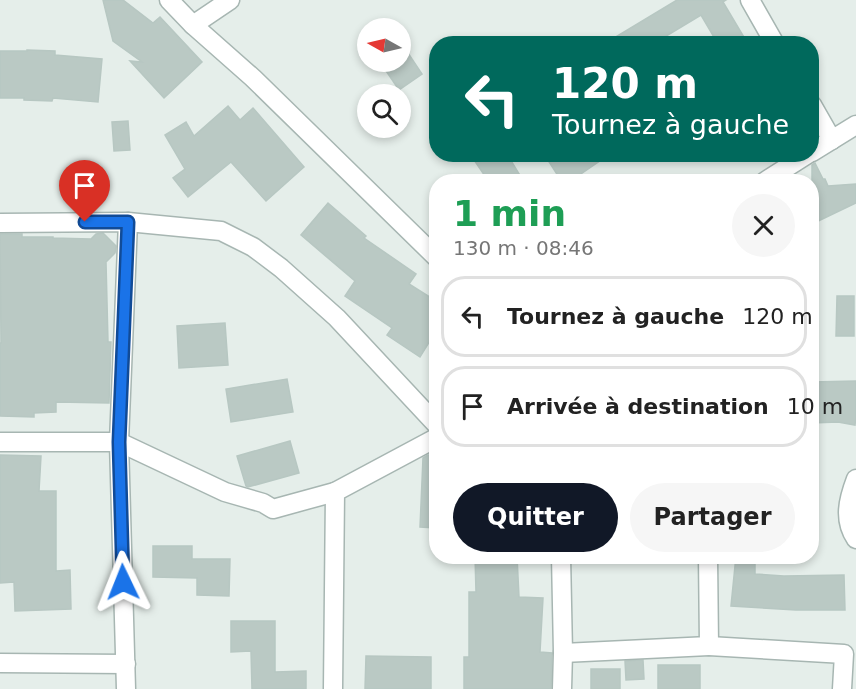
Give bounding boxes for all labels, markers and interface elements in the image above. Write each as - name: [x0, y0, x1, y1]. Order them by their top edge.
- north arrow: [357, 18, 411, 72]
- map controls: [357, 18, 411, 138]
- text: 120 m: [552, 59, 698, 108]
- icon: left: [453, 60, 531, 138]
- button: search: [357, 84, 411, 138]
- text: Tournez à gauche: [552, 109, 789, 140]
- pin: [59, 160, 110, 222]
- icon: arrive: [68, 169, 101, 202]
- text: 1 min: [453, 193, 566, 234]
- button: close: [732, 194, 795, 257]
- text: 130 m · 08:46: [453, 236, 594, 260]
- icon: left: [456, 300, 489, 333]
- text: Tournez à gauche: [507, 304, 724, 329]
- text: 120 m: [742, 304, 813, 329]
- icon: arrive: [456, 390, 489, 423]
- text: Arrivée à destination: [507, 394, 769, 419]
- text: 10 m: [787, 394, 843, 419]
- button: Quitter: [453, 483, 618, 552]
- button: Partager: [630, 483, 795, 552]
- position arrow: [91, 550, 155, 614]

